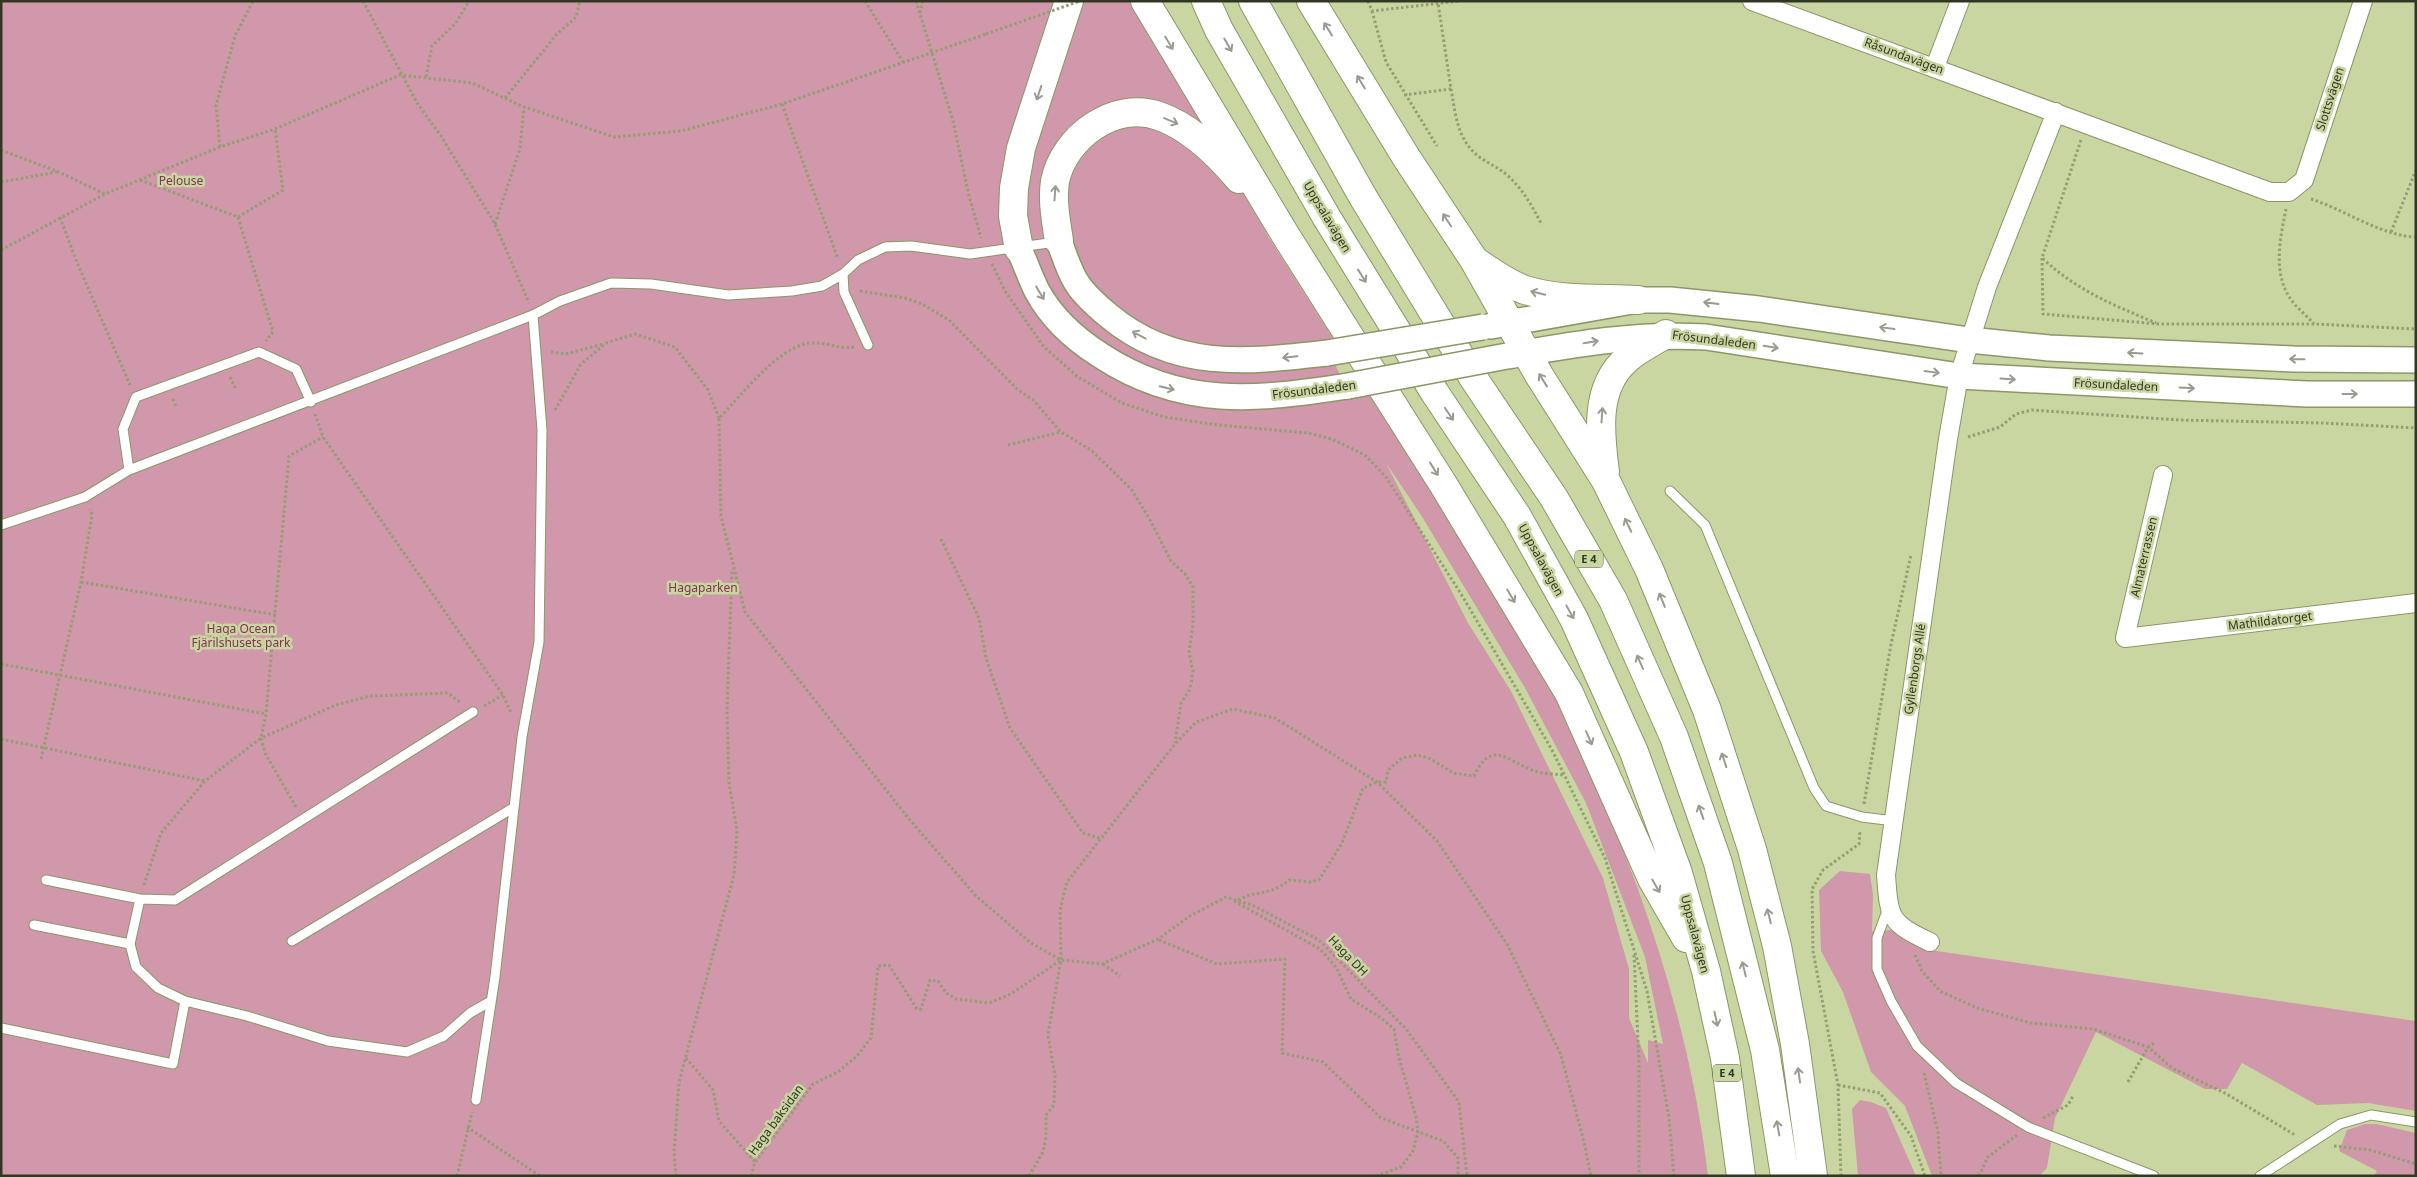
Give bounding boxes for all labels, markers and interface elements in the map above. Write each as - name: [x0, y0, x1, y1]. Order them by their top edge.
- one-way arrow: [1323, 22, 1333, 36]
- street label: Råsundavägen: [1862, 33, 1946, 78]
- one-way arrow: [1165, 36, 1175, 50]
- one-way arrow: [1223, 37, 1233, 52]
- street label: Slottsvägen: [2311, 65, 2348, 133]
- one-way arrow: [1355, 76, 1365, 90]
- one-way arrow: [1034, 85, 1043, 101]
- one-way arrow: [1163, 116, 1178, 126]
- park label: Pelouse: [159, 172, 203, 189]
- street label: Uppsalavägen: [1299, 178, 1355, 256]
- one-way arrow: [1050, 185, 1059, 201]
- one-way arrow: [1442, 213, 1452, 227]
- one-way arrow: [1357, 269, 1368, 283]
- one-way arrow: [1035, 285, 1045, 299]
- one-way arrow: [1530, 287, 1546, 297]
- one-way arrow: [1703, 298, 1719, 308]
- one-way arrow: [1879, 323, 1895, 333]
- street label: Frösundaleden: [1671, 326, 1757, 353]
- one-way arrow: [1132, 330, 1147, 340]
- one-way arrow: [1583, 336, 1599, 346]
- one-way arrow: [1763, 343, 1779, 353]
- one-way arrow: [2127, 348, 2143, 357]
- one-way arrow: [1282, 352, 1298, 362]
- one-way arrow: [2289, 354, 2306, 364]
- one-way arrow: [1923, 367, 1939, 377]
- one-way arrow: [1537, 374, 1547, 388]
- one-way arrow: [1999, 374, 2015, 384]
- street label: Frösundaleden: [2073, 374, 2159, 395]
- street label: Frösundaleden: [1271, 376, 1357, 403]
- one-way arrow: [1158, 383, 1174, 393]
- one-way arrow: [2179, 384, 2195, 393]
- one-way arrow: [2341, 389, 2357, 399]
- one-way arrow: [1444, 406, 1454, 420]
- one-way arrow: [1597, 407, 1606, 423]
- one-way arrow: [1429, 462, 1439, 476]
- street label: Almaterrassen: [2126, 515, 2161, 599]
- one-way arrow: [1623, 518, 1632, 533]
- street label: Uppsalavägen: [1515, 521, 1568, 599]
- road number: E 4: [1575, 550, 1603, 568]
- park label: Hagaparken: [668, 579, 738, 596]
- one-way arrow: [1507, 589, 1517, 603]
- one-way arrow: [1657, 593, 1666, 608]
- one-way arrow: [1565, 604, 1575, 619]
- street label: Mathildatorget: [2227, 607, 2314, 634]
- park label: Haga Ocean Fjärilshusets park: [192, 620, 291, 651]
- street label: Gyllenborgs Allé: [1900, 622, 1929, 715]
- one-way arrow: [1635, 655, 1645, 670]
- one-way arrow: [1585, 730, 1595, 745]
- one-way arrow: [1718, 752, 1728, 768]
- one-way arrow: [1696, 805, 1705, 821]
- one-way arrow: [1652, 879, 1662, 893]
- street label: Uppsalavägen: [1677, 893, 1714, 975]
- one-way arrow: [1764, 908, 1774, 924]
- street label: Haga DH: [1325, 932, 1372, 980]
- one-way arrow: [1739, 961, 1749, 977]
- one-way arrow: [1712, 1011, 1721, 1027]
- road number: E 4: [1713, 1064, 1741, 1082]
- one-way arrow: [1794, 1068, 1804, 1084]
- street label: Haga baksidan: [744, 1081, 807, 1159]
- one-way arrow: [1772, 1120, 1782, 1136]

